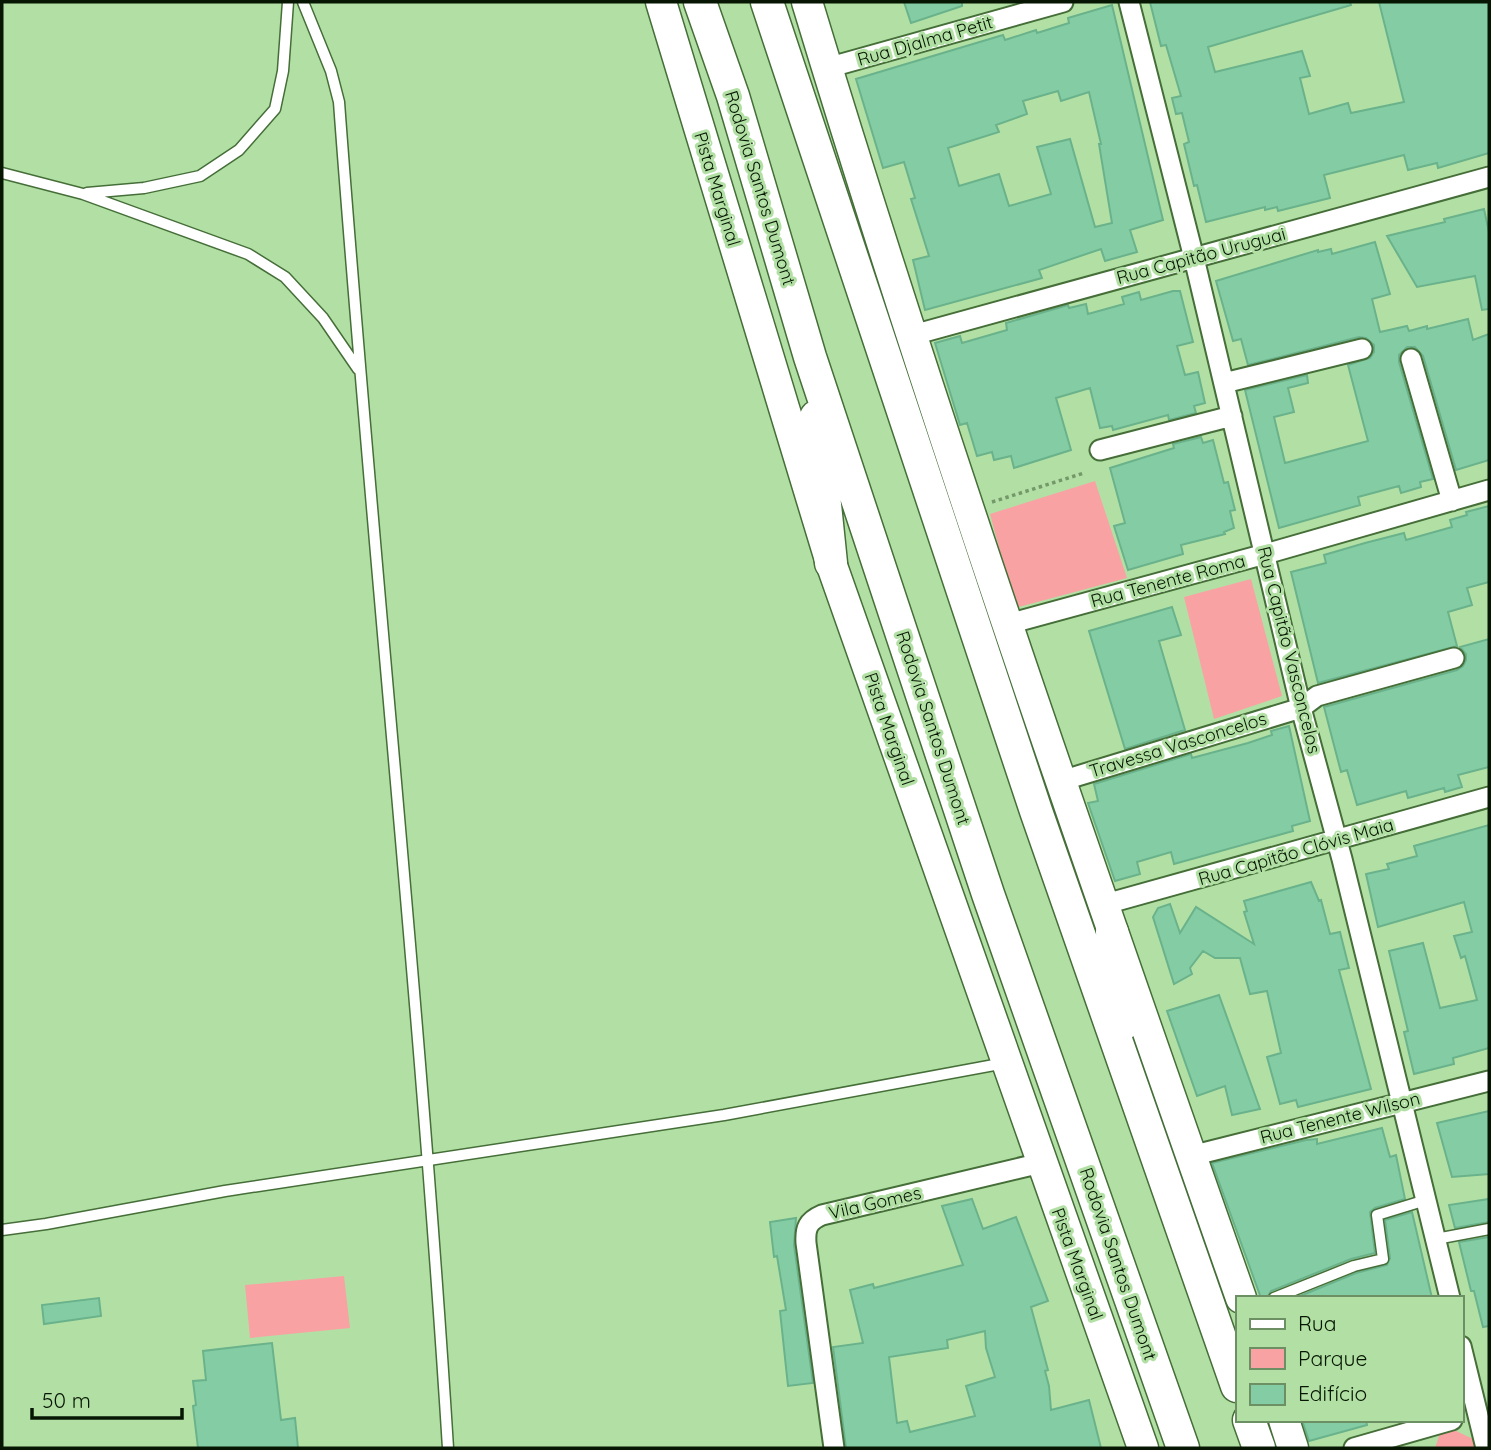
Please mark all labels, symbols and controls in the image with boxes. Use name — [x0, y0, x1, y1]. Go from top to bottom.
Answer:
street label: Rua Djalma Petit — [854, 10, 995, 71]
street label: Rodovia Santos Dumont — [720, 88, 801, 288]
street label: Pista Marginal — [689, 129, 746, 249]
street label: Rua Capitão Uruguai — [1114, 222, 1288, 289]
street label: Rua Capitão Vasconcelos — [1253, 544, 1326, 756]
street label: Rua Tenente Roma — [1088, 549, 1248, 612]
street label: Rodovia Santos Dumont — [891, 628, 976, 828]
street label: Pista Marginal — [859, 669, 920, 788]
street label: Travessa Vasconcelos — [1086, 707, 1269, 782]
street label: Rua Capitão Clóvis Maia — [1196, 813, 1396, 890]
street label: Rua Tenente Wilson — [1258, 1087, 1422, 1149]
street label: Rodovia Santos Dumont — [1075, 1164, 1162, 1363]
street label: Vila Gomes — [826, 1181, 923, 1224]
street label: Pista Marginal — [1046, 1204, 1108, 1323]
legend — [1236, 1296, 1463, 1422]
text: Rua — [1298, 1310, 1337, 1336]
text: Parque — [1298, 1345, 1367, 1371]
scale bar — [32, 1376, 182, 1420]
text: Edifício — [1298, 1380, 1367, 1406]
text: 50 m — [42, 1387, 91, 1413]

